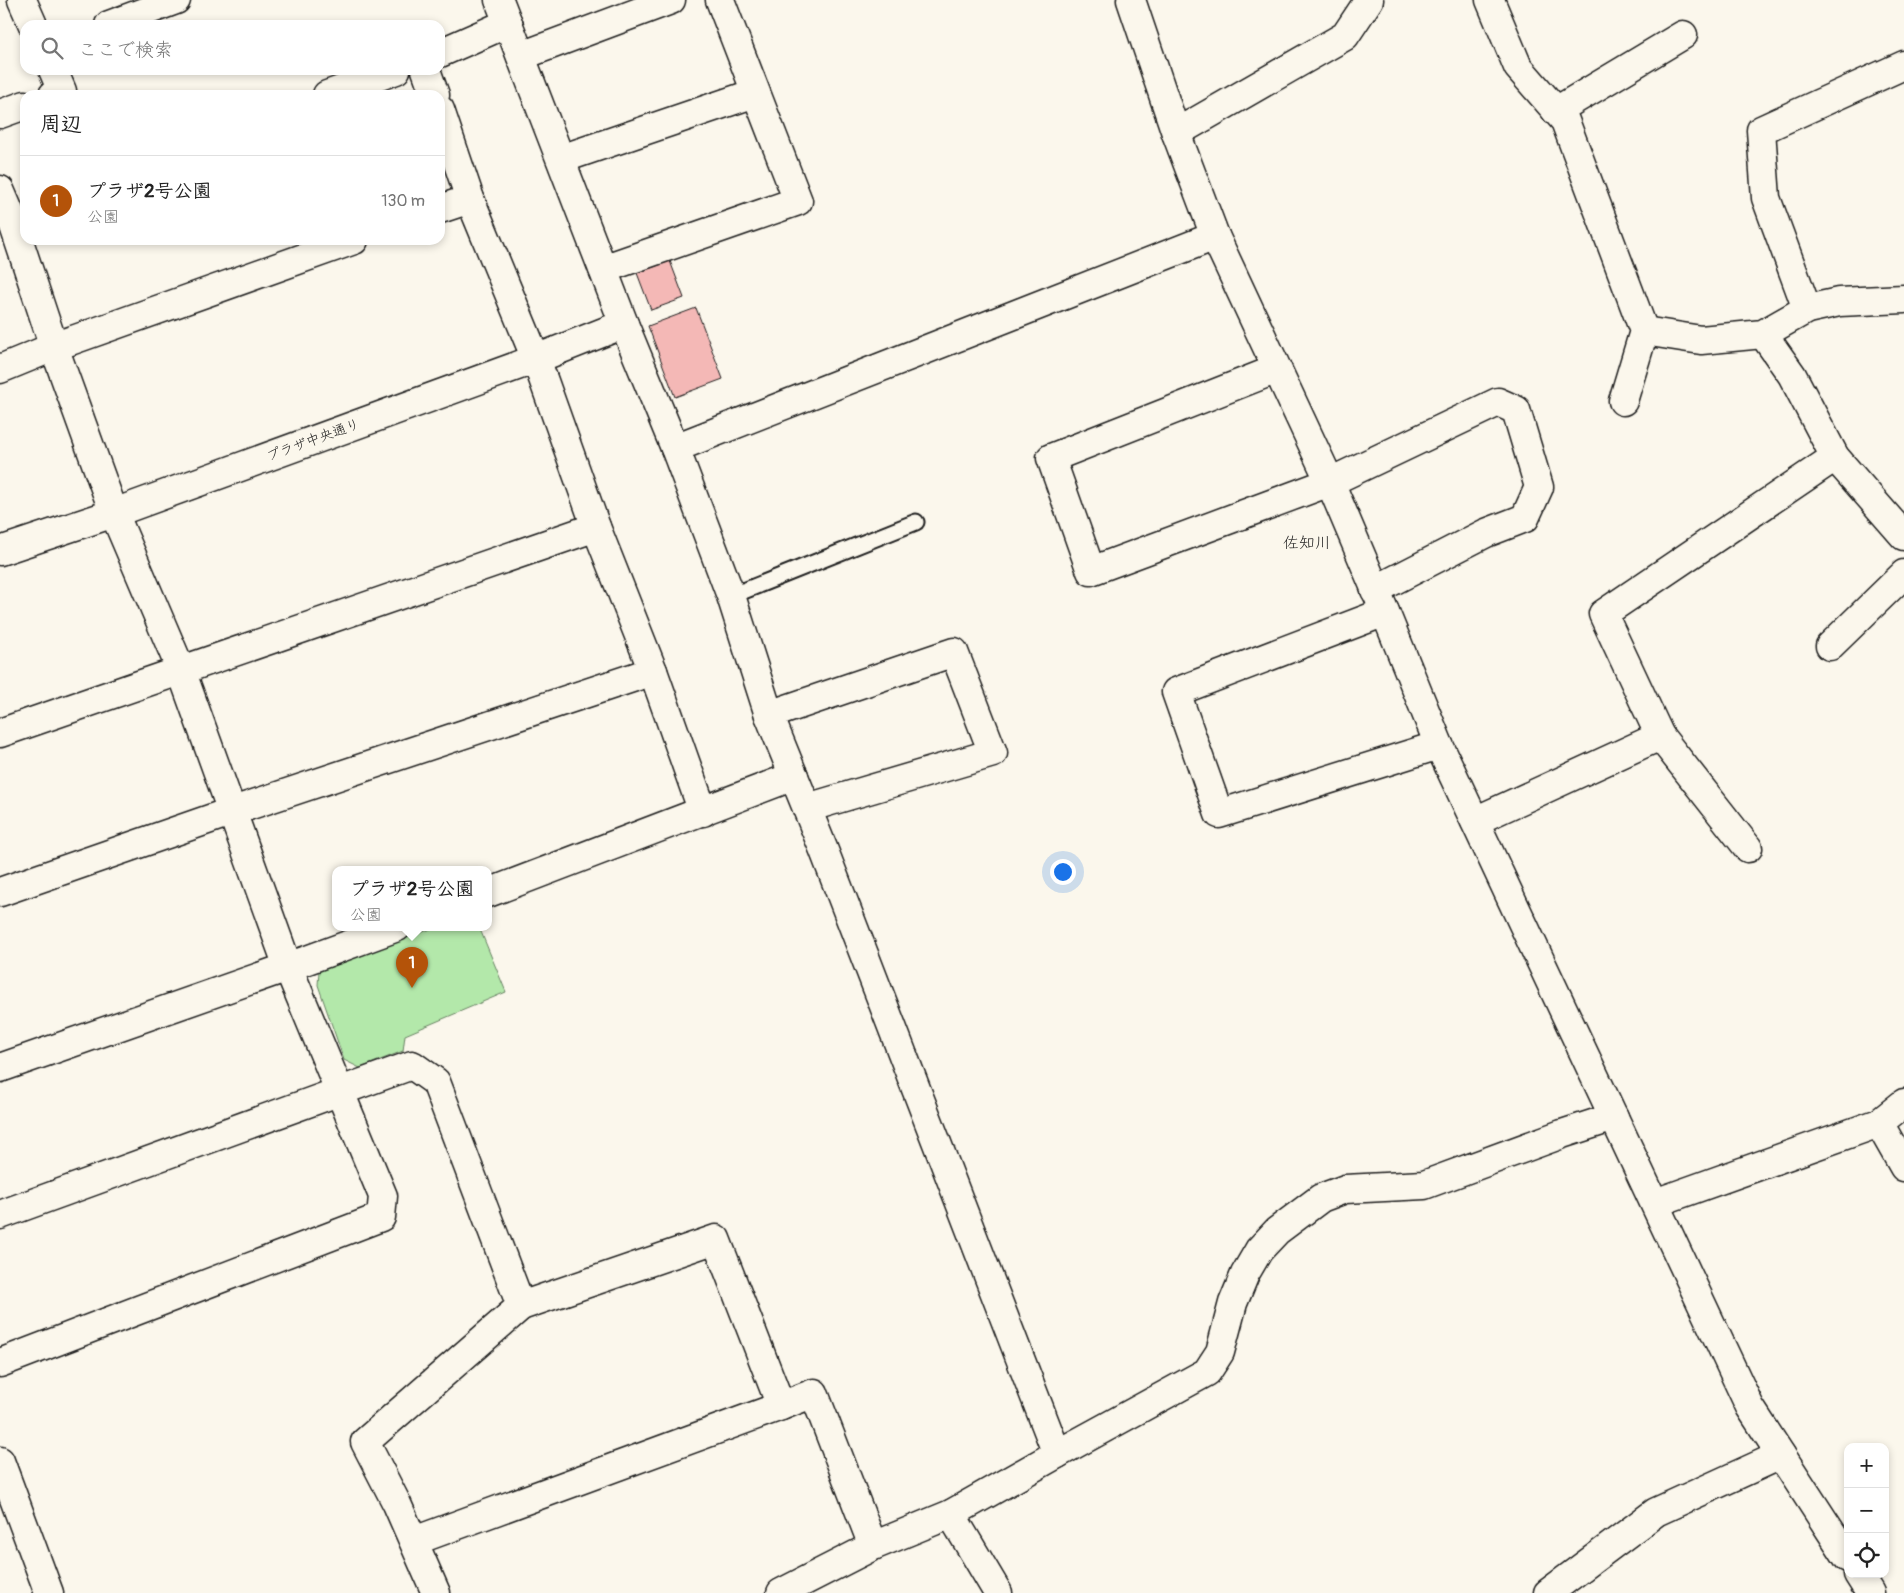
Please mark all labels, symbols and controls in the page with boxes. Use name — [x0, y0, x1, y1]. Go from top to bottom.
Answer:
search box — [20, 20, 445, 75]
icon: search — [38, 34, 66, 62]
text: ここで検索 — [78, 38, 173, 62]
text: 周辺 — [40, 111, 82, 138]
text: プラザ2号公園 — [87, 179, 212, 203]
text: 1 — [53, 191, 59, 211]
text: 130 m — [381, 191, 425, 211]
text: 公園 — [87, 207, 119, 227]
street label: プラザ中央通り — [264, 415, 362, 465]
district label: 佐知川 — [1283, 533, 1331, 553]
your location — [1050, 859, 1076, 885]
popup — [332, 866, 492, 931]
text: プラザ2号公園 — [350, 877, 474, 901]
text: 公園 — [350, 905, 382, 925]
pin: 1 — [396, 947, 428, 988]
map controls — [1844, 1443, 1889, 1578]
button: + — [1844, 1443, 1889, 1488]
button: − — [1844, 1488, 1889, 1533]
button: locate — [1844, 1533, 1889, 1578]

